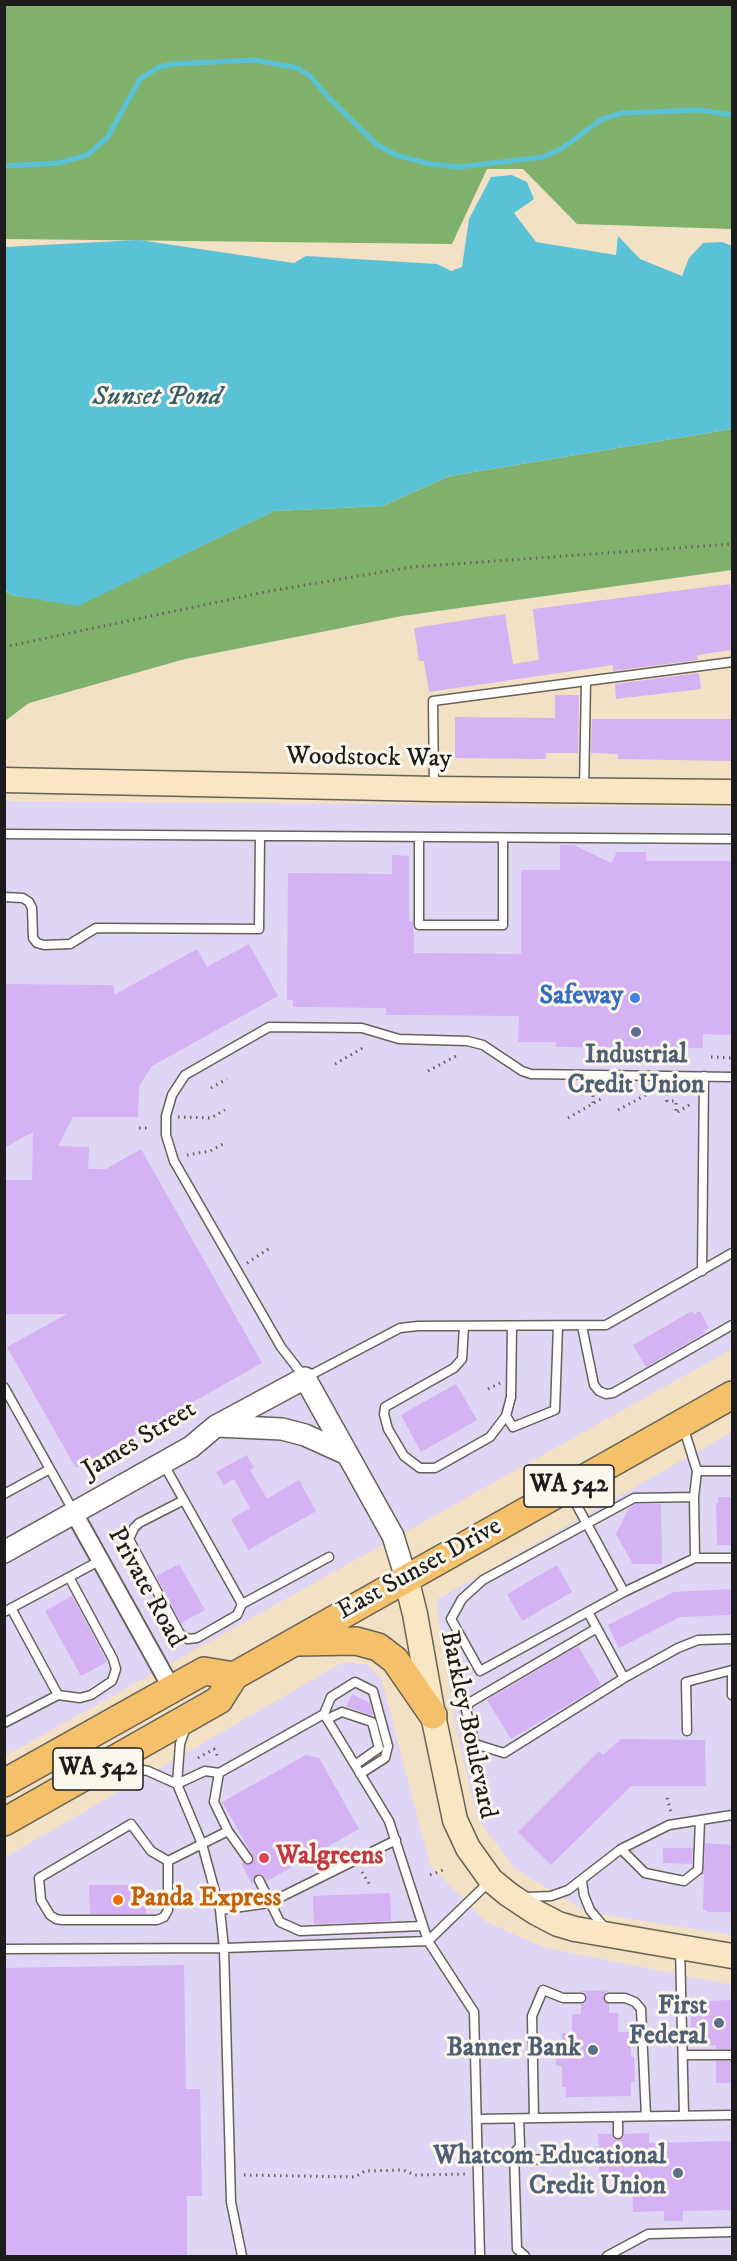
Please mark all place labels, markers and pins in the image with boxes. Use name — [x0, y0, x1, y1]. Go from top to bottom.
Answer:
place label: Safeway — [540, 982, 623, 1014]
marker: Safeway — [628, 991, 642, 1005]
marker: Industrial Credit Union — [629, 1025, 643, 1039]
place label: Industrial Credit Union — [567, 1041, 705, 1102]
place label: Walgreens — [276, 1842, 383, 1874]
marker: Walgreens — [257, 1851, 271, 1865]
place label: Panda Express — [130, 1884, 281, 1916]
marker: Panda Express — [111, 1893, 125, 1907]
place label: First Federal — [629, 1992, 707, 2054]
marker: First Federal — [712, 2016, 726, 2030]
place label: Banner Bank — [446, 2034, 581, 2066]
marker: Banner Bank — [586, 2043, 600, 2057]
place label: Whatcom Educational Credit Union — [433, 2142, 666, 2204]
marker: Whatcom Educational Credit Union — [671, 2166, 685, 2180]

